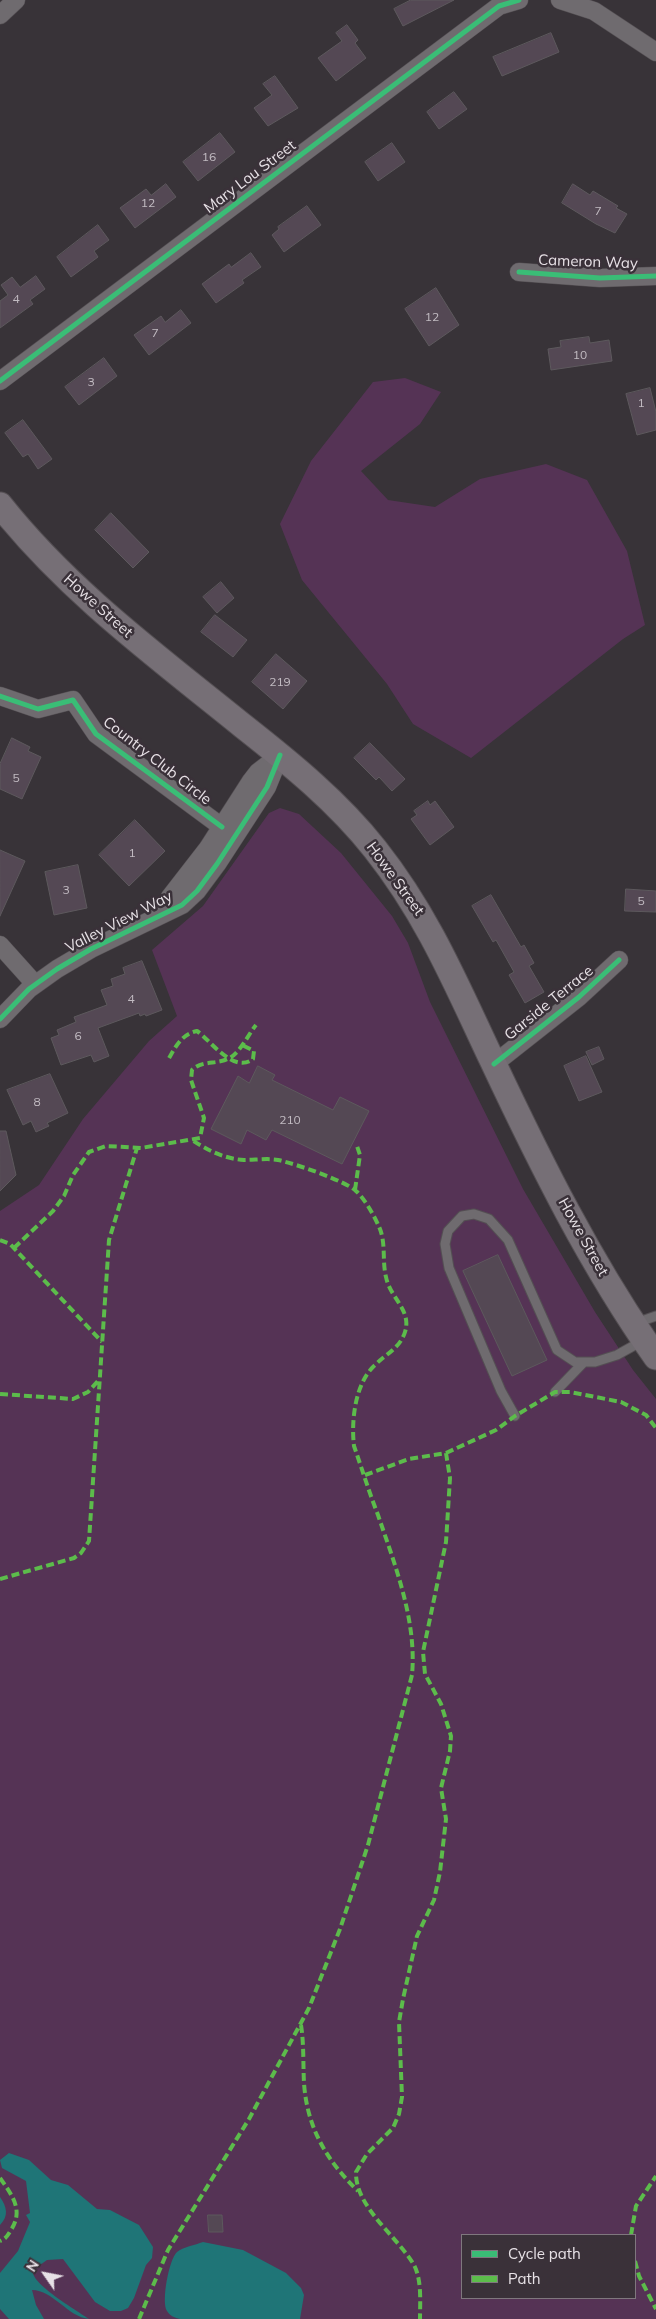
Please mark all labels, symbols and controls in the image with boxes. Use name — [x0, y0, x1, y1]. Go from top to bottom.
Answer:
street label: Mary Lou Street — [201, 137, 299, 217]
house number: 16 — [202, 150, 216, 164]
house number: 12 — [141, 196, 155, 210]
house number: 7 — [594, 204, 602, 218]
street label: Cameron Way — [538, 251, 638, 273]
house number: 4 — [12, 292, 20, 306]
house number: 12 — [425, 310, 439, 324]
house number: 7 — [151, 326, 159, 340]
house number: 10 — [573, 348, 587, 362]
house number: 3 — [87, 375, 95, 389]
house number: 1 — [637, 396, 645, 410]
street label: Howe Street — [60, 570, 136, 642]
house number: 219 — [269, 675, 291, 689]
street label: Country Club Circle — [99, 713, 215, 809]
house number: 5 — [12, 771, 20, 785]
street label: Howe Street — [362, 839, 428, 919]
house number: 1 — [128, 846, 136, 860]
house number: 3 — [62, 883, 70, 897]
street label: Valley View Way — [63, 887, 175, 957]
house number: 5 — [637, 894, 645, 908]
street label: Garside Terrace — [501, 962, 597, 1044]
house number: 4 — [127, 992, 135, 1006]
house number: 6 — [74, 1029, 82, 1043]
house number: 8 — [33, 1095, 41, 1109]
house number: 210 — [279, 1113, 301, 1127]
street label: Howe Street — [554, 1195, 612, 1279]
legend — [461, 2234, 636, 2299]
text: Cycle path — [508, 2244, 581, 2263]
north arrow — [20, 2249, 70, 2299]
text: N — [22, 2256, 43, 2275]
text: Path — [508, 2269, 540, 2288]

